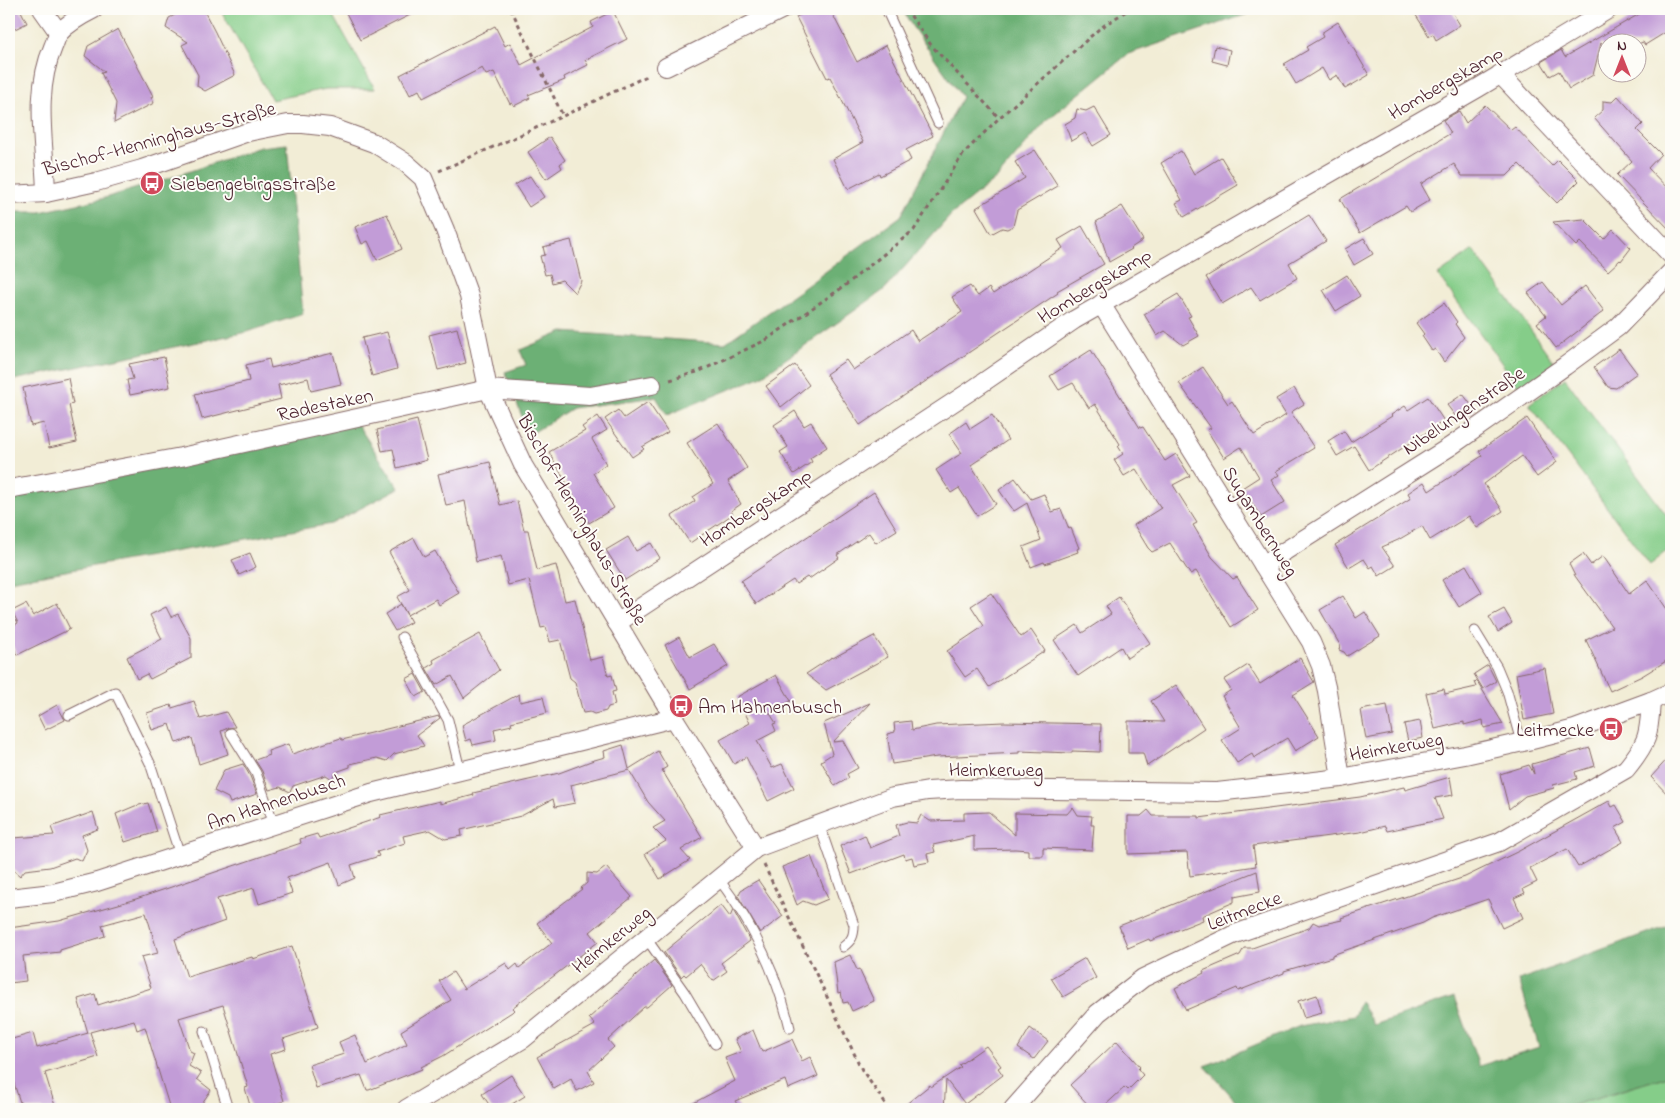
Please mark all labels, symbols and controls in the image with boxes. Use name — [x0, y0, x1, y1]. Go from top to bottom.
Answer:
north arrow — [1598, 32, 1648, 82]
text: N — [1617, 36, 1627, 57]
street label: Hombergskamp — [1383, 39, 1510, 130]
street label: Bischof-Henninghaus-Straße — [39, 95, 280, 187]
bus stop icon: Siebengebirgsstraße — [139, 170, 165, 196]
place label: Siebengebirgsstraße — [170, 171, 336, 201]
street label: Hombergskamp — [1033, 242, 1158, 333]
street label: Nibelungenstraße — [1397, 360, 1532, 465]
street label: Radestaken — [275, 382, 376, 431]
street label: Bischof-Henninghaus-Straße — [507, 408, 653, 632]
street label: Sugambernweg — [1212, 461, 1305, 584]
street label: Hombergskamp — [695, 462, 819, 557]
bus stop icon: Am Hahnenbusch — [668, 693, 694, 719]
place label: Am Hahnenbusch — [698, 694, 842, 723]
bus stop icon: Leitmecke — [1598, 716, 1624, 742]
place label: Leitmecke — [1516, 717, 1594, 746]
street label: Heimkerweg — [1347, 726, 1446, 772]
street label: Heimkerweg — [949, 757, 1043, 787]
street label: Am Hahnenbusch — [204, 767, 350, 839]
street label: Leitmecke — [1203, 885, 1286, 940]
street label: Heimkerweg — [567, 900, 659, 983]

